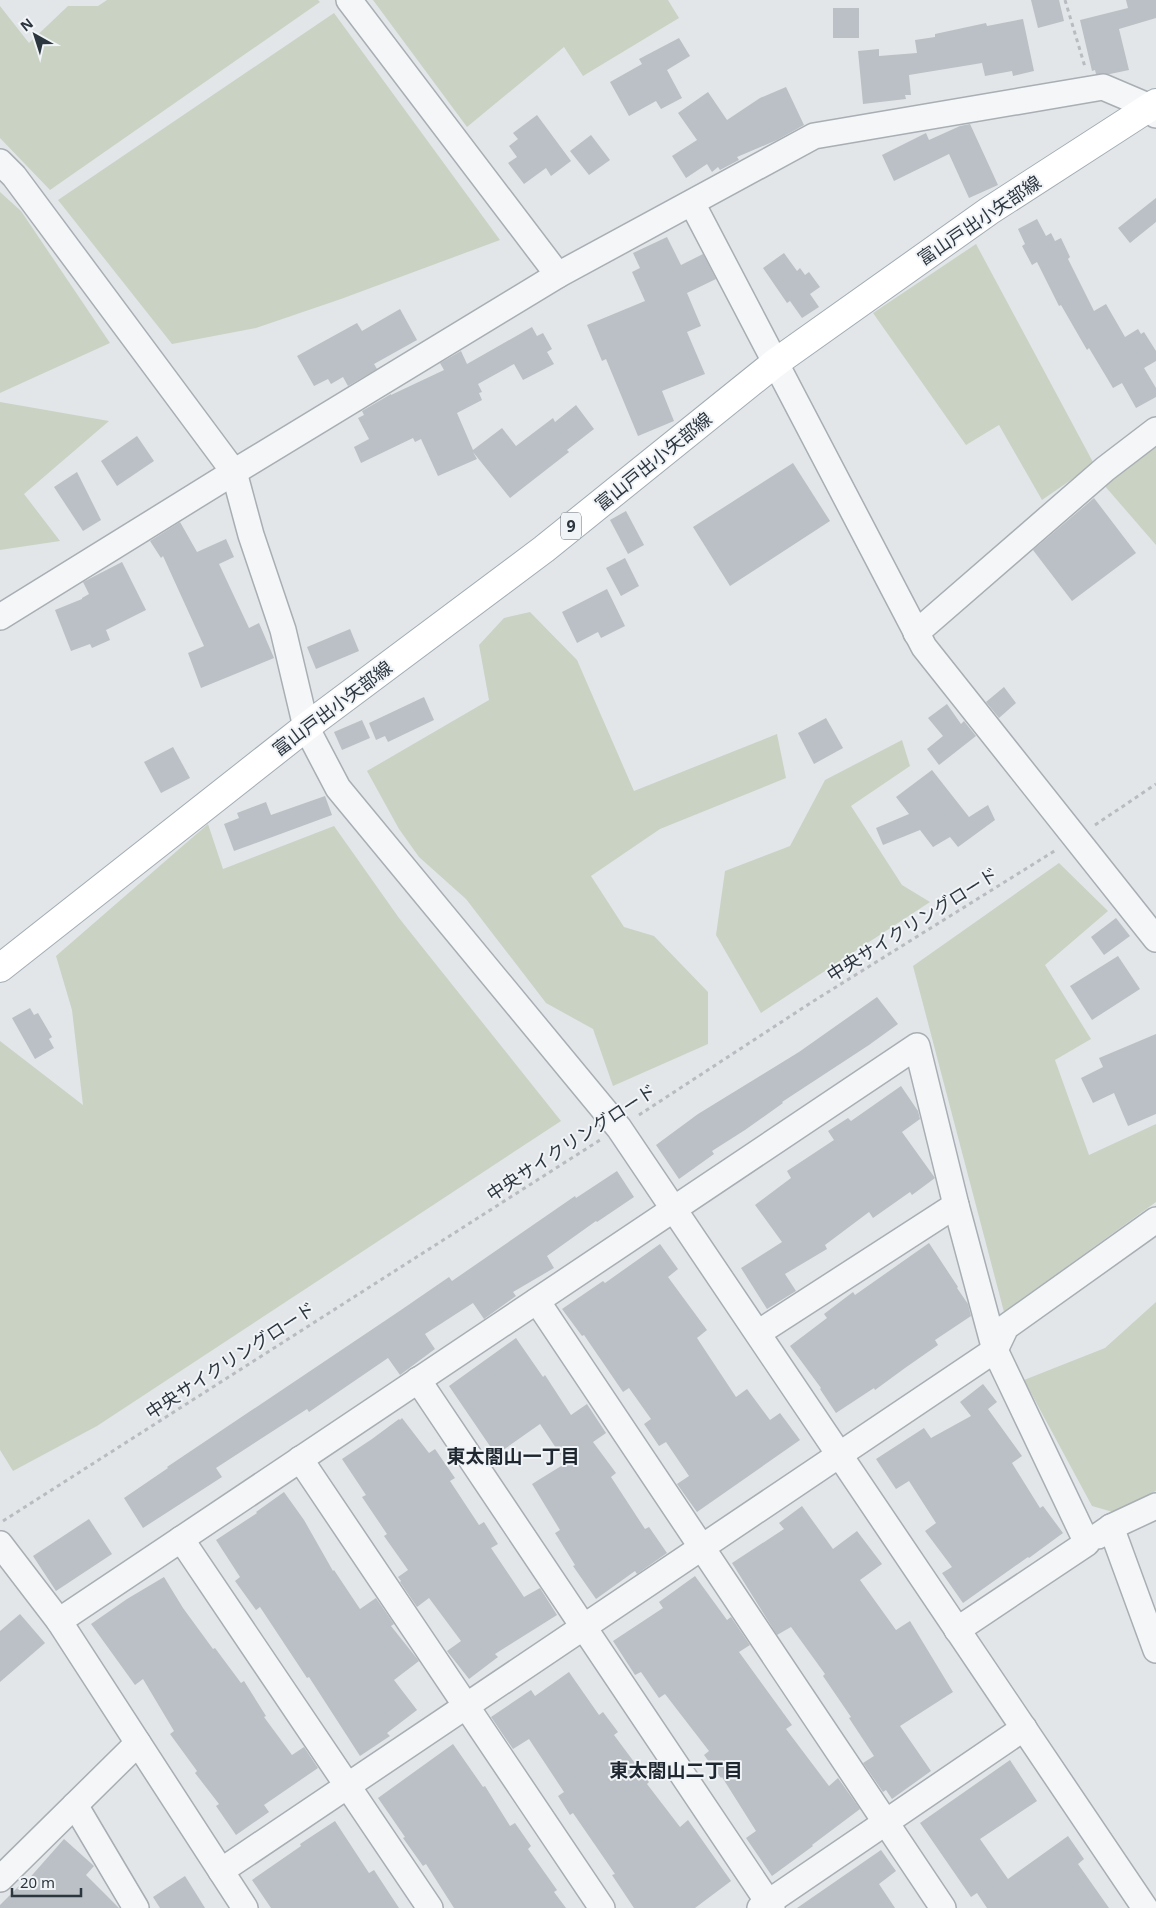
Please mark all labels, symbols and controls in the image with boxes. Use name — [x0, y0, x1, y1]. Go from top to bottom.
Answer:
north arrow — [10, 10, 60, 60]
text: N — [16, 14, 37, 35]
street label: 富山戸出小矢部線 — [913, 170, 1045, 270]
street label: 富山戸出小矢部線 — [589, 406, 717, 516]
road number: 9 — [561, 512, 581, 540]
street label: 富山戸出小矢部線 — [267, 655, 397, 761]
street label: 中央サイクリングロード — [822, 861, 1002, 987]
street label: 中央サイクリングロード — [482, 1078, 660, 1206]
street label: 中央サイクリングロード — [141, 1296, 319, 1424]
district label: 東太閤山一丁目 — [446, 1443, 580, 1469]
district label: 東太閤山二丁目 — [609, 1757, 743, 1783]
scale bar — [12, 1866, 81, 1898]
text: 20 m — [20, 1872, 55, 1892]

